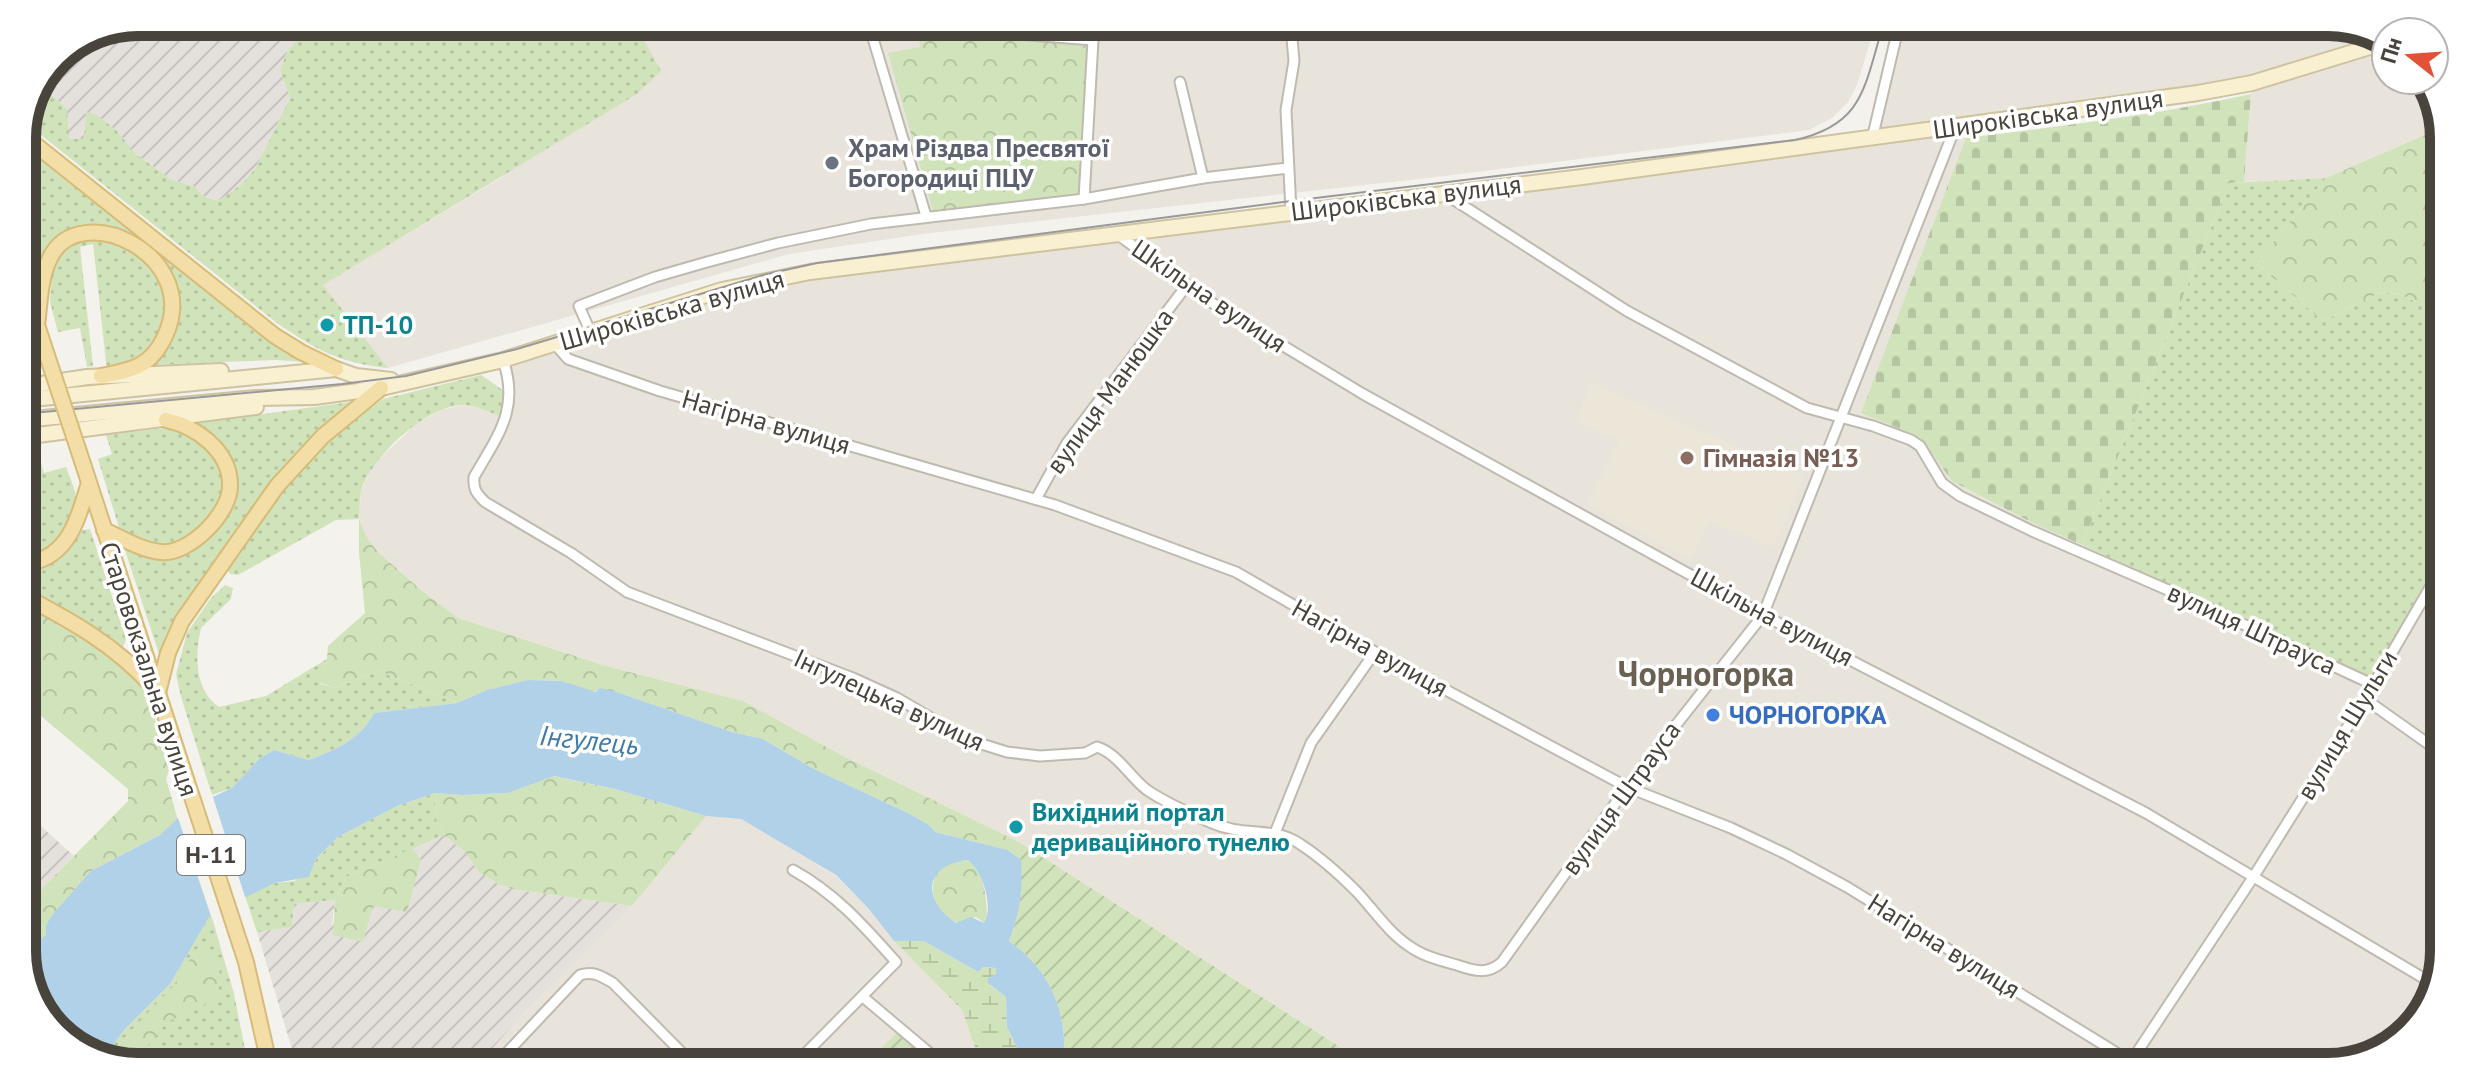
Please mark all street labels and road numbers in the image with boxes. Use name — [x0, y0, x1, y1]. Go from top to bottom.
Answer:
street label: Широківська вулиця — [1931, 81, 2165, 146]
street label: Широківська вулиця — [1289, 167, 1523, 228]
street label: Шкільна вулиця — [1126, 232, 1293, 360]
street label: Широківська вулиця — [556, 262, 788, 357]
street label: вулиця Манюшка — [1039, 302, 1181, 480]
street label: Нагірна вулиця — [678, 382, 854, 461]
street label: Старовокзальна вулиця — [93, 537, 206, 800]
street label: Шкільна вулиця — [1685, 560, 1859, 673]
street label: вулиця Штрауса — [2163, 575, 2342, 682]
street label: Нагірна вулиця — [1286, 591, 1454, 704]
street label: Інгулецька вулиця — [789, 641, 990, 758]
street label: вулиця Шульги — [2289, 644, 2404, 806]
street label: вулиця Штрауса — [1554, 714, 1688, 881]
road number: Н-11 — [177, 835, 245, 875]
street label: Нагірна вулиця — [1862, 886, 2027, 1006]

